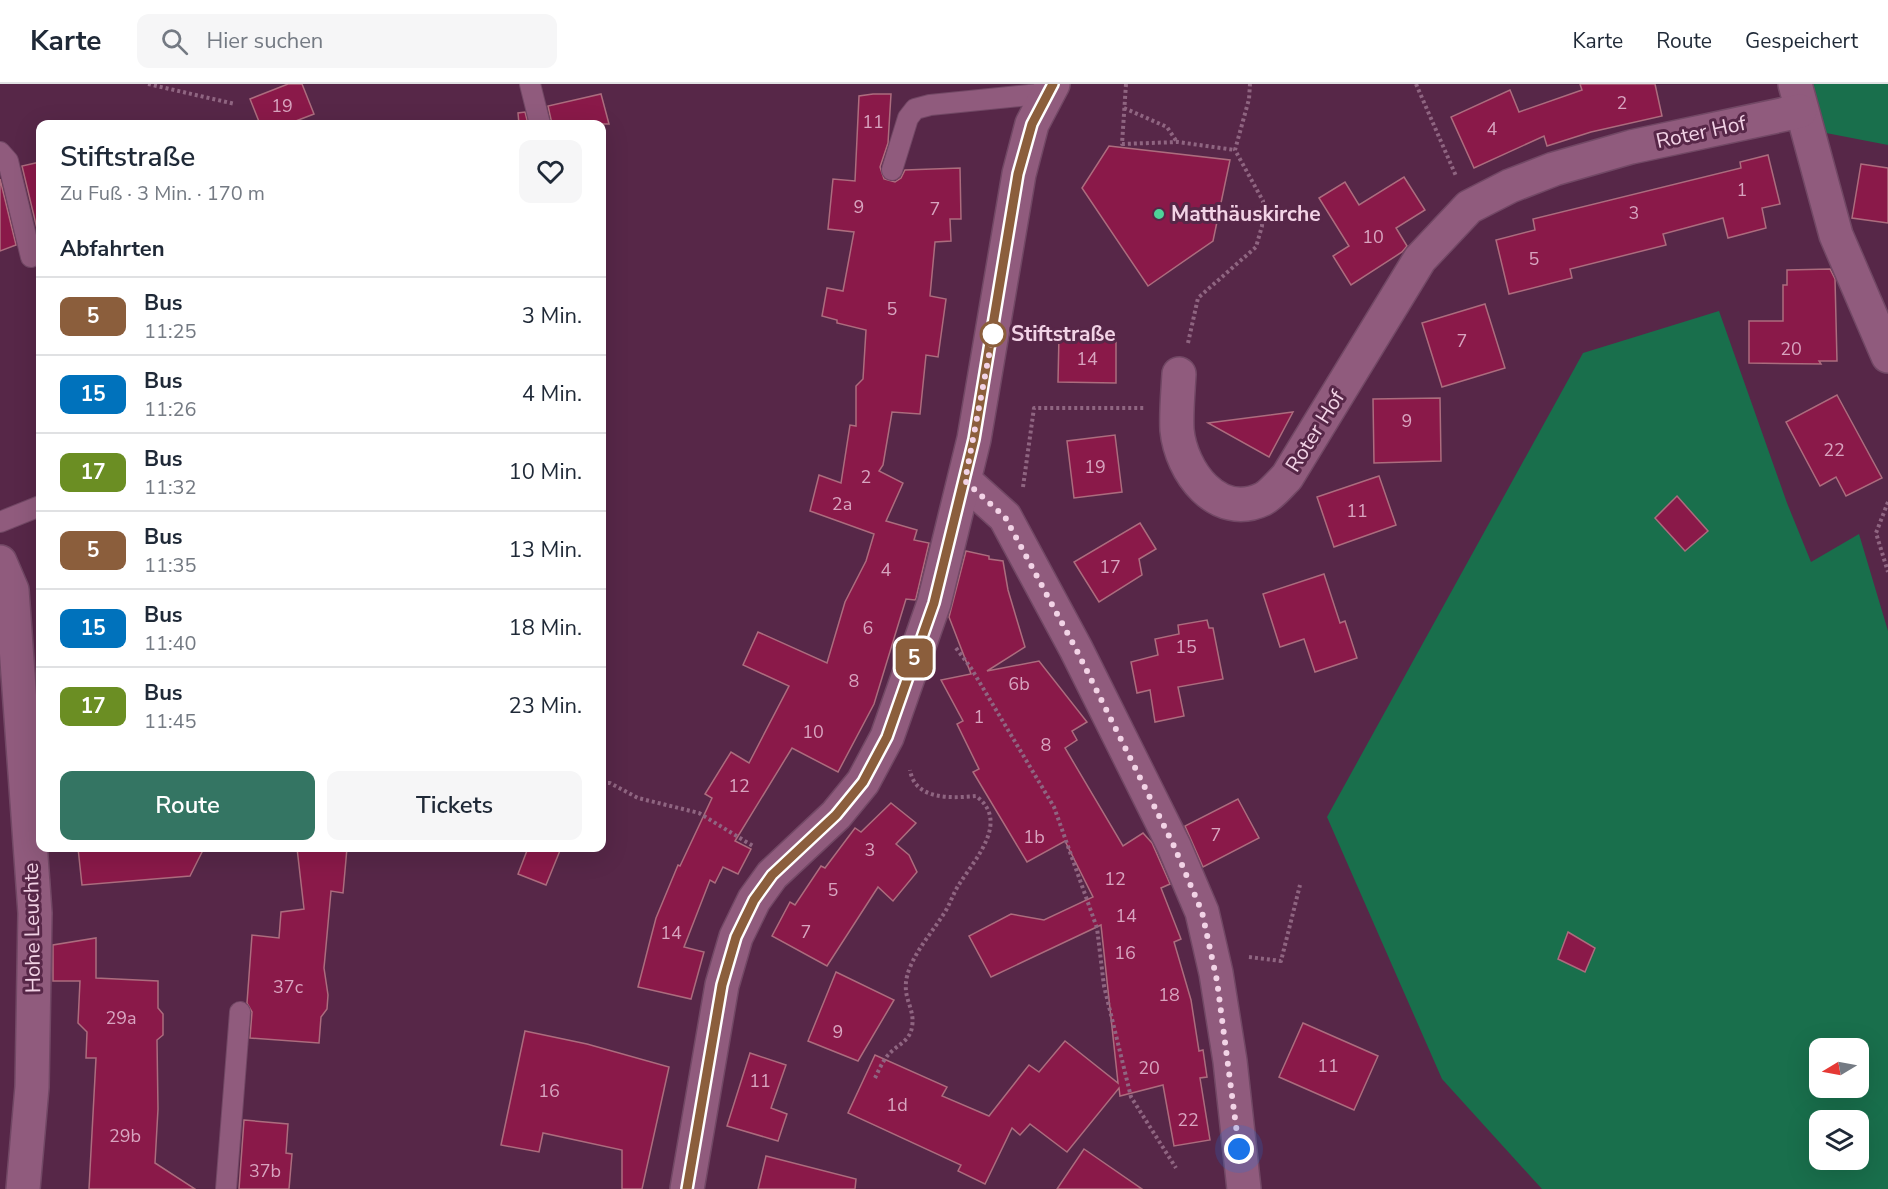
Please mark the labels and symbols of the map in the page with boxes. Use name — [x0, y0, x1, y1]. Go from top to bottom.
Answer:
house number: 2 — [1617, 91, 1627, 115]
house number: 19 — [271, 94, 293, 118]
street label: Roter Hof — [1653, 109, 1750, 155]
house number: 11 — [862, 110, 884, 134]
house number: 4 — [1487, 117, 1498, 141]
house number: 1 — [1737, 178, 1747, 202]
house number: 9 — [854, 195, 864, 219]
house number: 7 — [930, 197, 940, 221]
place label: Matthäuskirche — [1171, 200, 1321, 228]
house number: 3 — [1629, 201, 1639, 225]
marker: Matthäuskirche — [1152, 207, 1166, 221]
house number: 10 — [1362, 225, 1384, 249]
house number: 5 — [1529, 247, 1539, 271]
house number: 5 — [887, 297, 897, 321]
place label: Stiftstraße — [1011, 320, 1116, 348]
marker: Stiftstraße — [980, 321, 1006, 347]
house number: 7 — [1457, 329, 1467, 353]
house number: 20 — [1780, 337, 1802, 361]
house number: 14 — [1076, 347, 1098, 371]
street label: Roter Hof — [1279, 384, 1352, 477]
house number: 9 — [1402, 409, 1412, 433]
house number: 22 — [1823, 438, 1845, 462]
house number: 19 — [1084, 455, 1106, 479]
house number: 2 — [861, 465, 871, 489]
house number: 2a — [832, 492, 852, 516]
house number: 11 — [1346, 499, 1368, 523]
house number: 17 — [1099, 555, 1121, 579]
house number: 4 — [881, 558, 892, 582]
house number: 6 — [863, 616, 873, 640]
house number: 15 — [1175, 635, 1197, 659]
line badge: 5 — [894, 638, 934, 678]
house number: 8 — [849, 669, 859, 693]
house number: 6b — [1008, 672, 1030, 696]
house number: 1 — [974, 705, 984, 729]
house number: 10 — [802, 720, 824, 744]
house number: 8 — [1041, 733, 1051, 757]
house number: 12 — [728, 774, 750, 798]
house number: 7 — [1211, 823, 1221, 847]
house number: 1b — [1023, 825, 1045, 849]
house number: 3 — [865, 838, 875, 862]
street label: Hohe Leuchte — [17, 863, 47, 993]
house number: 12 — [1104, 867, 1126, 891]
house number: 5 — [828, 878, 838, 902]
house number: 14 — [1115, 904, 1137, 928]
house number: 7 — [801, 920, 811, 944]
house number: 14 — [660, 921, 682, 945]
house number: 16 — [1114, 941, 1136, 965]
house number: 37c — [273, 975, 303, 999]
house number: 18 — [1158, 983, 1180, 1007]
house number: 29a — [105, 1006, 137, 1030]
house number: 9 — [833, 1020, 843, 1044]
north arrow — [1809, 1038, 1869, 1098]
house number: 11 — [1317, 1054, 1339, 1078]
house number: 20 — [1138, 1056, 1160, 1080]
house number: 11 — [749, 1069, 771, 1093]
house number: 16 — [538, 1079, 560, 1103]
house number: 1d — [886, 1093, 908, 1117]
house number: 22 — [1177, 1108, 1199, 1132]
house number: 29b — [109, 1124, 141, 1148]
your location — [1224, 1134, 1254, 1164]
house number: 37b — [249, 1159, 281, 1183]

